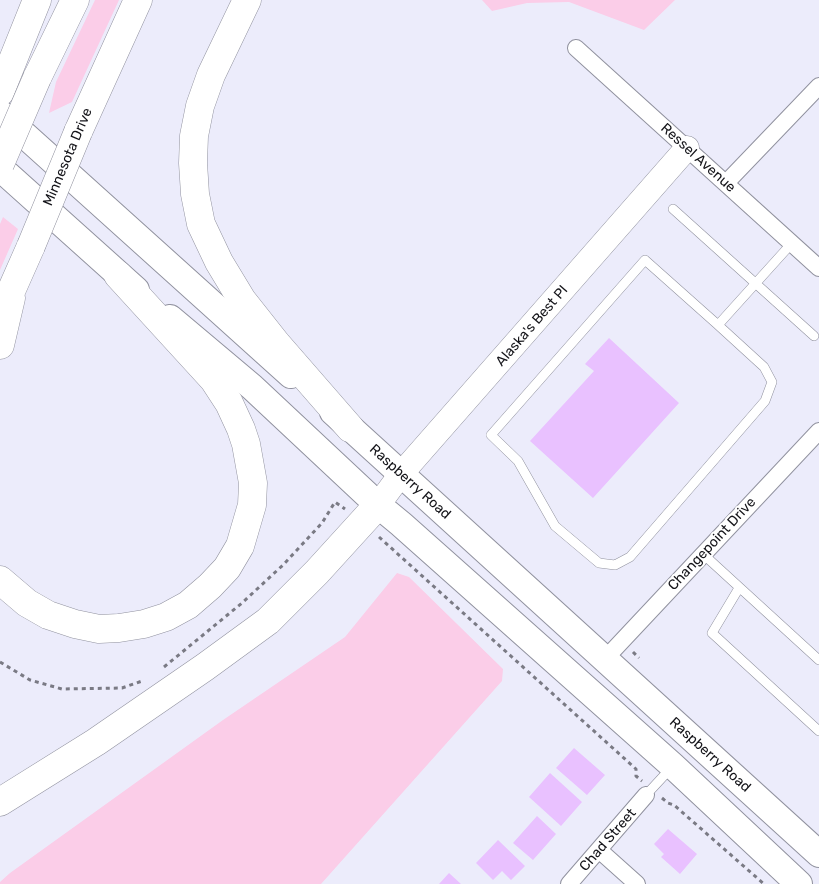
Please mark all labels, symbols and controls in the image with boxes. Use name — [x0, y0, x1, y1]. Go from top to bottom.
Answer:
street label: Minnesota Drive — [40, 106, 96, 208]
street label: Ressel Avenue — [657, 120, 739, 196]
street label: Alaska's Best PI — [492, 282, 572, 370]
street label: Raspberry Road — [366, 441, 454, 523]
street label: Changepoint Drive — [665, 494, 759, 594]
street label: Raspberry Road — [666, 714, 754, 796]
street label: Chad Street — [576, 805, 640, 875]

